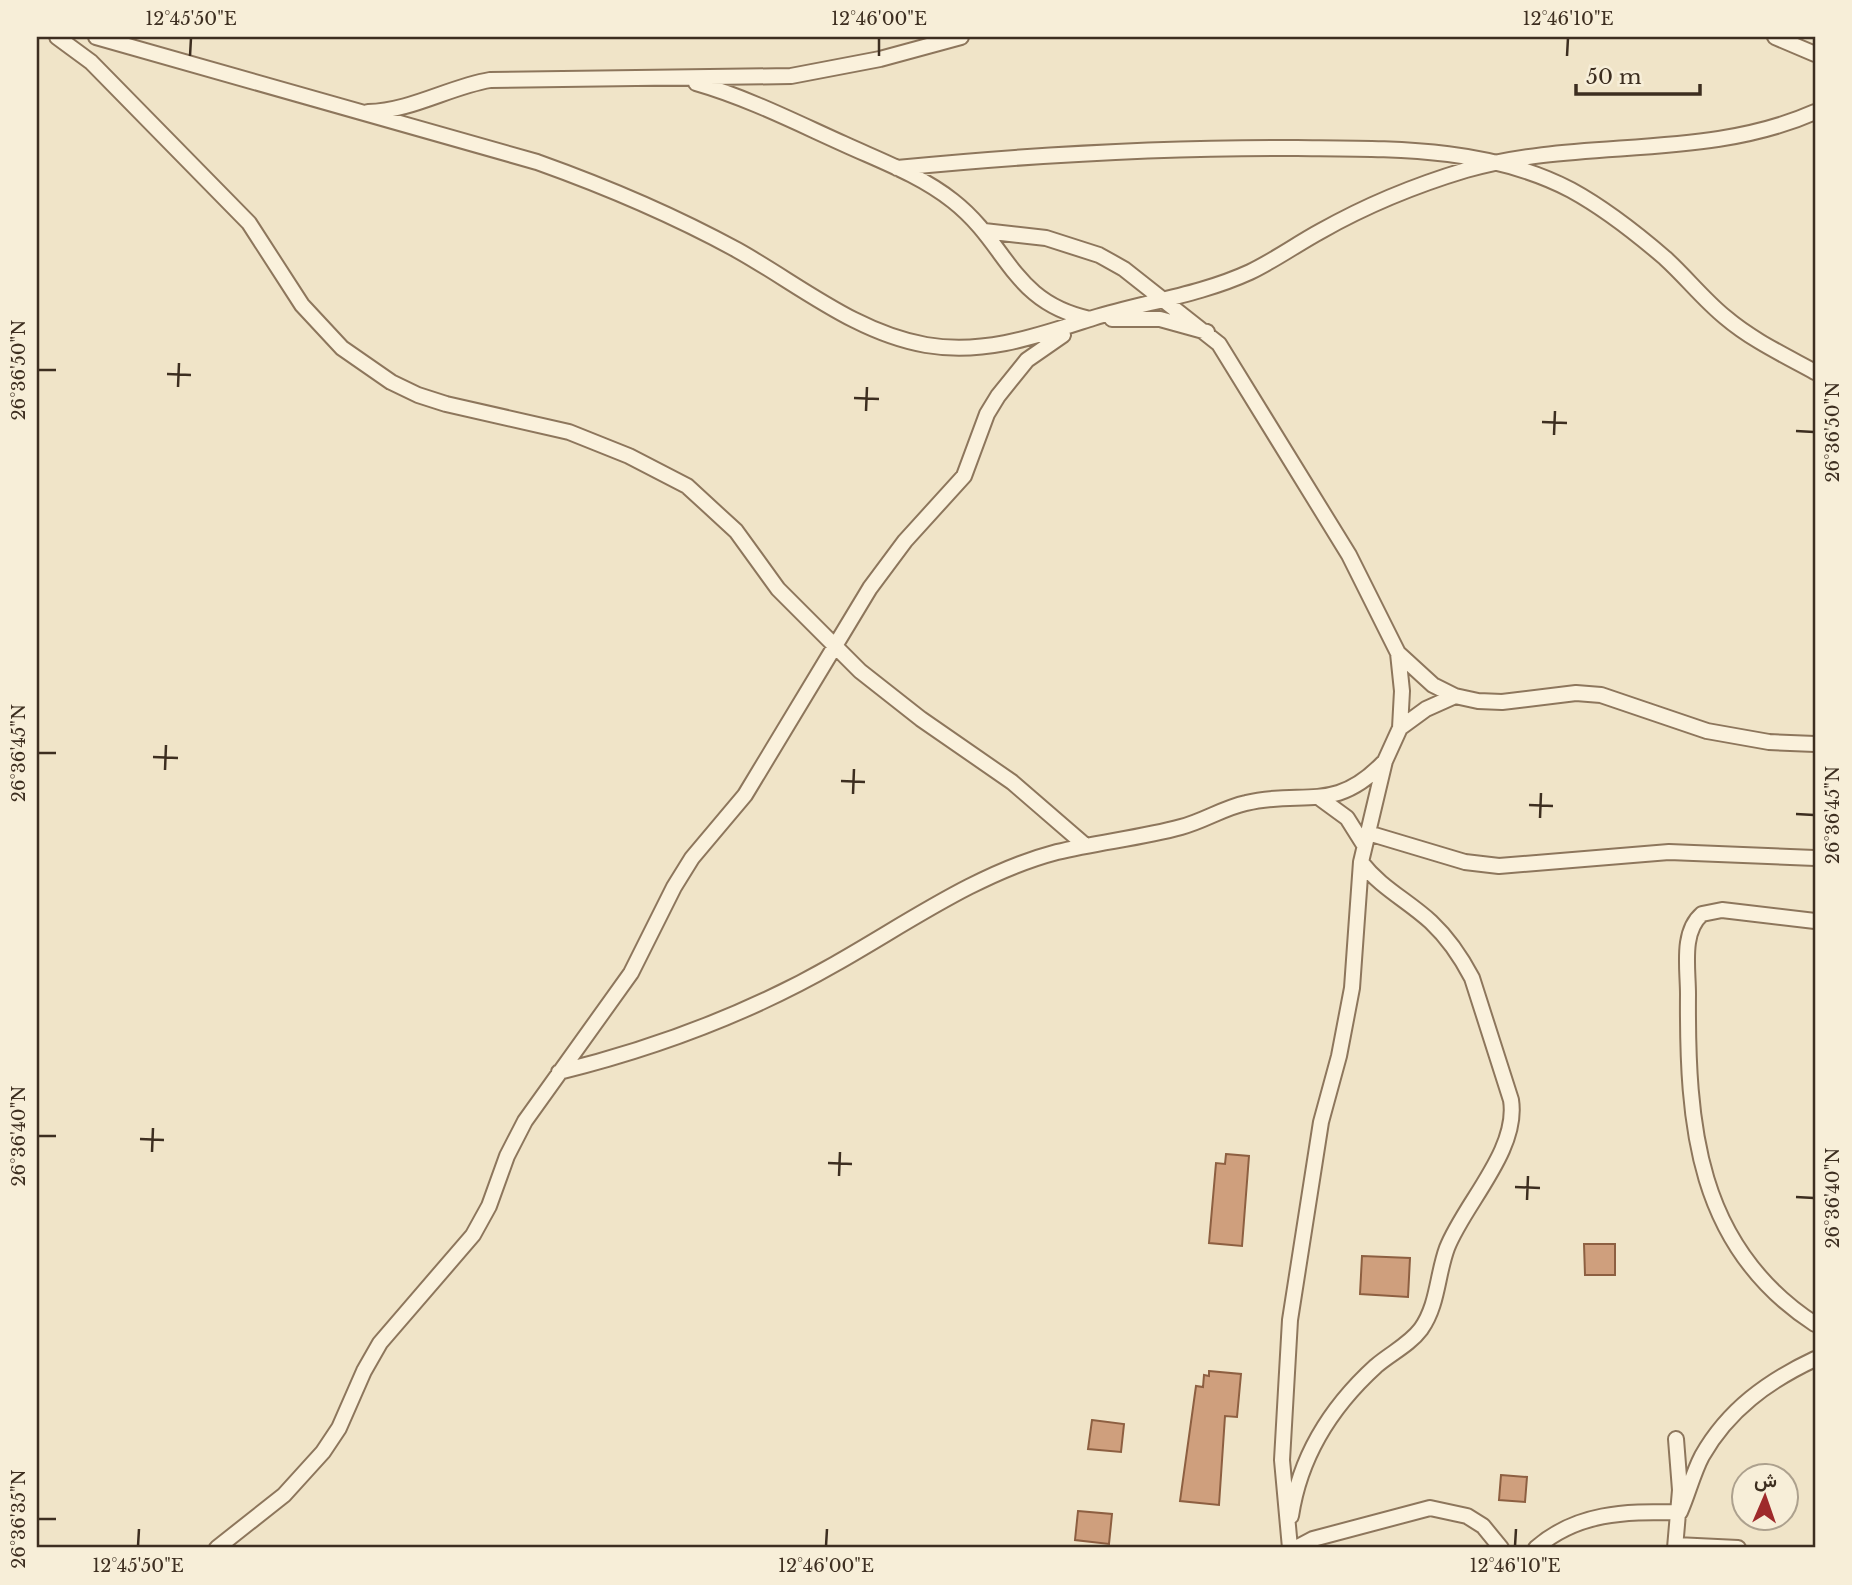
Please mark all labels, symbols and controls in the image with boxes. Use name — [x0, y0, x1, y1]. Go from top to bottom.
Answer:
text: 12°45'50"E — [145, 8, 237, 30]
text: 12°46'00"E — [831, 8, 927, 30]
text: 12°46'10"E — [1522, 8, 1614, 30]
scale bar — [1576, 52, 1700, 96]
text: 50 m — [1586, 64, 1642, 90]
text: 26°36'50"N — [8, 320, 30, 420]
text: 26°36'50"N — [1822, 382, 1844, 482]
text: 26°36'45"N — [8, 704, 30, 802]
text: 26°36'45"N — [1822, 766, 1844, 864]
text: 26°36'40"N — [8, 1086, 30, 1186]
text: 26°36'40"N — [1822, 1148, 1844, 1248]
north arrow — [1730, 1462, 1800, 1532]
text: 26°36'35"N — [8, 1469, 30, 1569]
text: ش — [1754, 1469, 1778, 1492]
text: 12°45'50"E — [92, 1555, 184, 1577]
text: 12°46'00"E — [778, 1555, 874, 1577]
text: 12°46'10"E — [1469, 1555, 1561, 1577]

